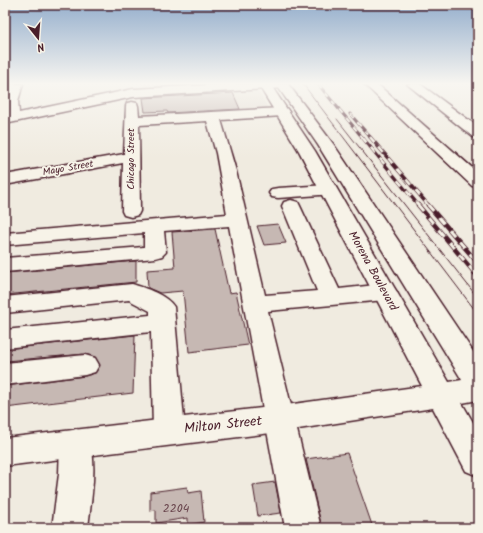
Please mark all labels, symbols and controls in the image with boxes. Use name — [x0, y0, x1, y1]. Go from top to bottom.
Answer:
north arrow — [18, 18, 58, 58]
text: N — [35, 37, 47, 56]
street label: Chicago Street — [123, 128, 139, 190]
street label: Mayo Street — [41, 156, 95, 180]
street label: Morena Boulevard — [343, 227, 403, 315]
street label: Milton Street — [183, 410, 264, 440]
house number: 2204 — [163, 499, 190, 518]

